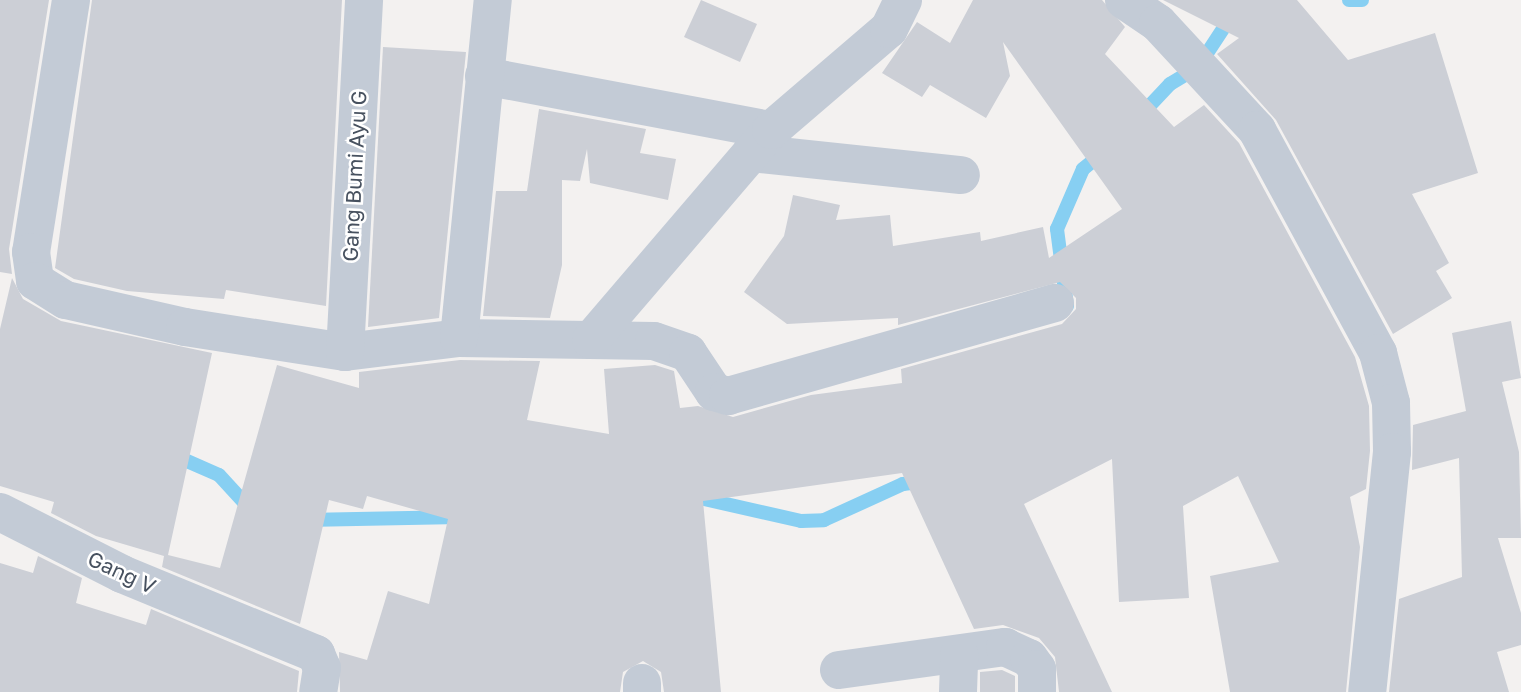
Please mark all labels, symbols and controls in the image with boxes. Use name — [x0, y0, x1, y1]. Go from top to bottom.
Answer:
street label: Gang Bumi Ayu G — [337, 90, 371, 262]
street label: Gang V — [84, 545, 160, 599]

